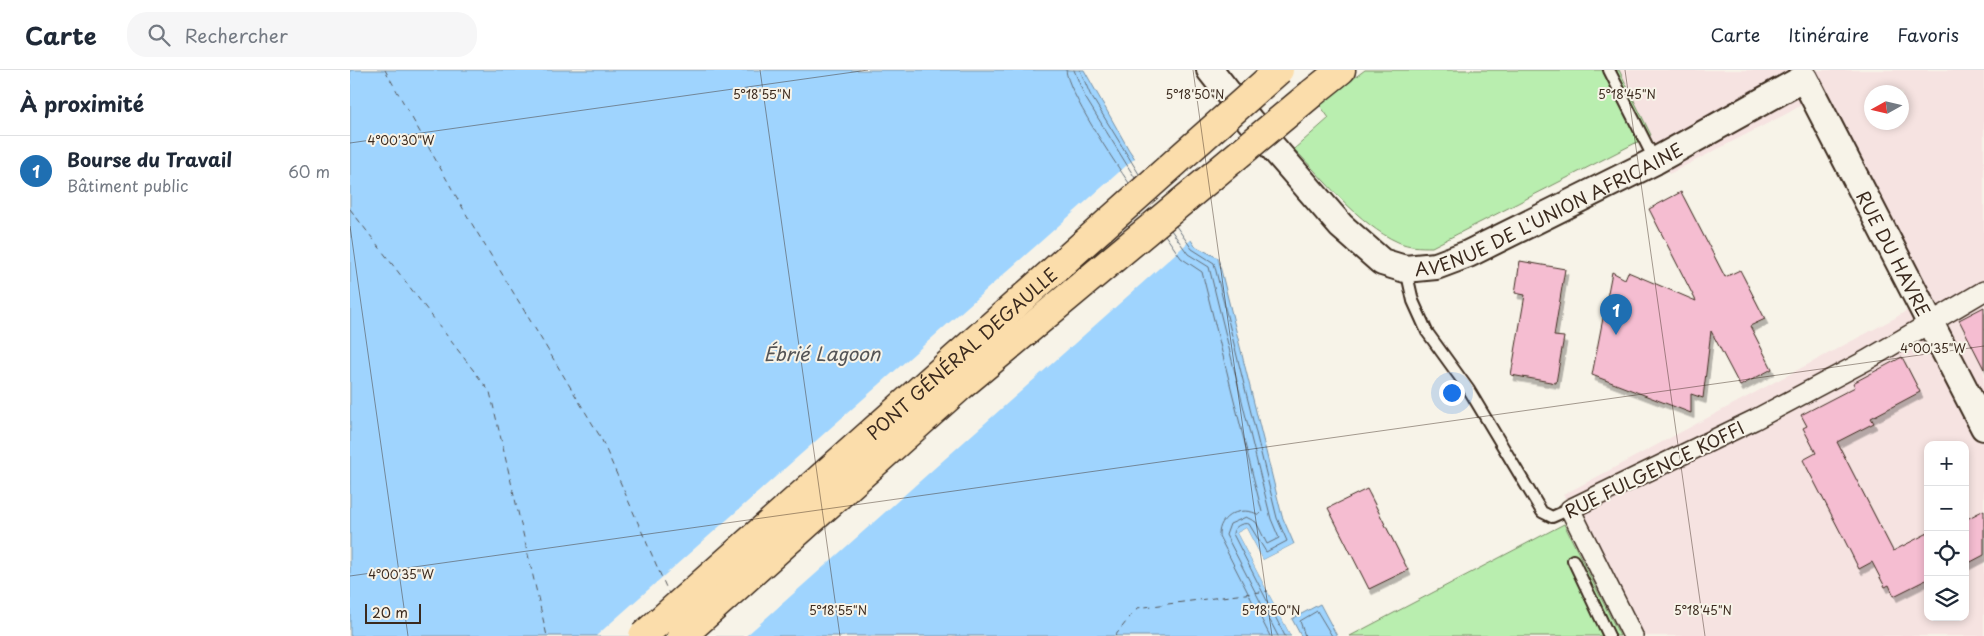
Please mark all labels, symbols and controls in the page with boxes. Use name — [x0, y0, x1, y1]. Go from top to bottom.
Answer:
search box — [127, 12, 477, 57]
text: Carte — [25, 17, 97, 53]
icon: search — [145, 21, 173, 49]
text: Rechercher — [185, 21, 288, 49]
text: Carte — [1710, 21, 1760, 48]
text: Itinéraire — [1788, 21, 1869, 48]
text: Favoris — [1897, 21, 1959, 48]
text: 5°18'55"N — [733, 85, 791, 103]
text: 5°18'50"N — [1166, 85, 1224, 103]
text: 5°18'45"N — [1598, 85, 1656, 103]
north arrow — [1864, 85, 1909, 130]
text: À proximité — [20, 87, 144, 119]
text: 4°00'30"W — [368, 131, 435, 149]
street label: AVENUE DE L'UNION AFRICAINE — [1414, 135, 1687, 281]
text: Bourse du Travail — [67, 145, 232, 173]
text: 1 — [32, 159, 40, 183]
text: 60 m — [288, 159, 330, 183]
text: Bâtiment public — [67, 173, 188, 197]
street label: RUE DU HAVRE — [1851, 185, 1938, 321]
street label: PONT GÉNÉRAL DEGAULLE — [860, 260, 1063, 445]
pin: 1 — [1600, 294, 1632, 335]
water label: Ébrié Lagoon — [764, 339, 882, 367]
text: 4°00'35"W — [1900, 339, 1966, 357]
your location — [1439, 380, 1465, 406]
street label: RUE FULGENCE KOFFI — [1560, 414, 1748, 524]
map controls — [1924, 441, 1969, 621]
button: + — [1924, 441, 1969, 486]
button: − — [1924, 486, 1969, 531]
button: locate — [1924, 531, 1969, 576]
text: 4°00'35"W — [368, 565, 434, 583]
button: layers — [1924, 576, 1969, 621]
scale bar — [365, 601, 421, 624]
text: 5°18'55"N — [809, 601, 867, 619]
text: 5°18'50"N — [1242, 601, 1300, 619]
text: 5°18'45"N — [1674, 601, 1732, 619]
text: 20 m — [372, 602, 408, 623]

